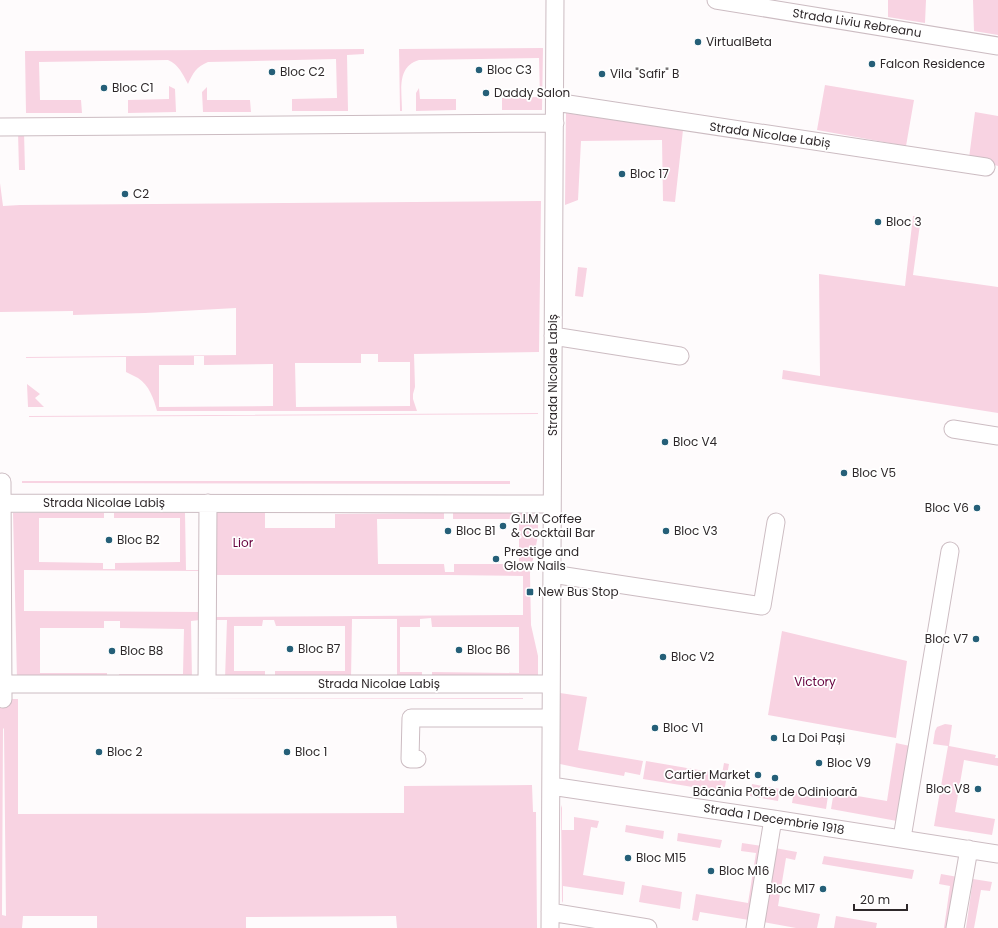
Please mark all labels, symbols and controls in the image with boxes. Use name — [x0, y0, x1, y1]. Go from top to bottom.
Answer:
street label: Strada Liviu Rebreanu — [791, 4, 923, 41]
place label: VirtualBeta — [706, 33, 772, 50]
marker: VirtualBeta — [693, 37, 703, 47]
place label: Falcon Residence — [880, 55, 985, 72]
marker: Falcon Residence — [867, 59, 877, 69]
place label: Bloc C3 — [487, 61, 532, 78]
place label: Bloc C2 — [280, 63, 325, 80]
marker: Bloc C3 — [474, 65, 484, 75]
place label: Vila "Safir" B — [610, 65, 679, 82]
marker: Bloc C2 — [267, 67, 277, 77]
marker: Vila "Safir" B — [597, 69, 607, 79]
place label: Bloc C1 — [112, 79, 154, 96]
marker: Bloc C1 — [99, 83, 109, 93]
place label: Daddy Salon — [494, 84, 570, 101]
marker: Daddy Salon — [481, 88, 491, 98]
street label: Strada Nicolae Labiș — [708, 118, 832, 151]
place label: Bloc 17 — [630, 165, 669, 182]
marker: Bloc 17 — [617, 169, 627, 179]
place label: C2 — [133, 185, 149, 202]
marker: C2 — [120, 189, 130, 199]
place label: Bloc 3 — [886, 213, 922, 230]
marker: Bloc 3 — [873, 217, 883, 227]
street label: Strada Nicolae Labiș — [544, 314, 561, 436]
place label: Bloc V4 — [673, 433, 718, 450]
marker: Bloc V4 — [660, 437, 670, 447]
place label: Bloc V5 — [852, 464, 896, 481]
marker: Bloc V5 — [839, 468, 849, 478]
street label: Strada Nicolae Labiș — [43, 494, 165, 511]
place label: Bloc V6 — [925, 499, 969, 516]
marker: Bloc V6 — [972, 503, 982, 513]
place label: G.I.M Coffee & Cocktail Bar — [511, 510, 596, 541]
marker: G.I.M Coffee & Cocktail Bar — [498, 521, 508, 531]
place label: Bloc B1 — [456, 522, 496, 539]
place label: Bloc V3 — [674, 522, 718, 539]
marker: Bloc B1 — [443, 526, 453, 536]
marker: Bloc V3 — [661, 526, 671, 536]
place label: Bloc B2 — [117, 531, 160, 548]
park label: Lior — [233, 534, 254, 551]
marker: Bloc B2 — [104, 535, 114, 545]
place label: Prestige and Glow Nails — [504, 543, 579, 574]
marker: Prestige and Glow Nails — [491, 554, 501, 564]
place label: New Bus Stop — [538, 583, 619, 600]
marker: New Bus Stop — [525, 587, 535, 597]
place label: Bloc V7 — [925, 630, 968, 647]
marker: Bloc V7 — [971, 634, 981, 644]
place label: Bloc B7 — [298, 640, 341, 657]
place label: Bloc B6 — [467, 641, 510, 658]
place label: Bloc B8 — [120, 642, 163, 659]
marker: Bloc B7 — [285, 644, 295, 654]
marker: Bloc B6 — [454, 645, 464, 655]
marker: Bloc B8 — [107, 646, 117, 656]
place label: Bloc V2 — [671, 648, 715, 665]
marker: Bloc V2 — [658, 652, 668, 662]
park label: Victory — [794, 673, 836, 690]
street label: Strada Nicolae Labiș — [318, 675, 440, 692]
place label: Bloc V1 — [663, 719, 703, 736]
marker: Bloc V1 — [650, 723, 660, 733]
place label: La Doi Pași — [782, 729, 845, 746]
marker: La Doi Pași — [769, 733, 779, 743]
place label: Bloc 2 — [107, 743, 142, 760]
place label: Bloc 1 — [295, 743, 327, 760]
marker: Bloc 2 — [94, 747, 104, 757]
marker: Bloc 1 — [282, 747, 292, 757]
place label: Bloc V9 — [827, 754, 871, 771]
marker: Bloc V9 — [814, 758, 824, 768]
place label: Cartier Market — [665, 766, 750, 783]
marker: Cartier Market — [753, 770, 763, 780]
marker: Băcănia Pofte de Odinioară — [770, 773, 780, 783]
place label: Bloc V8 — [926, 780, 970, 797]
place label: Băcănia Pofte de Odinioară — [693, 783, 857, 800]
marker: Bloc V8 — [973, 784, 983, 794]
street label: Strada 1 Decembrie 1918 — [702, 799, 846, 838]
place label: Bloc M15 — [636, 849, 686, 866]
marker: Bloc M15 — [623, 853, 633, 863]
place label: Bloc M16 — [719, 862, 769, 879]
marker: Bloc M16 — [706, 866, 716, 876]
place label: Bloc M17 — [766, 880, 815, 897]
marker: Bloc M17 — [818, 884, 828, 894]
scale bar — [854, 886, 907, 912]
text: 20 m — [860, 891, 890, 908]

